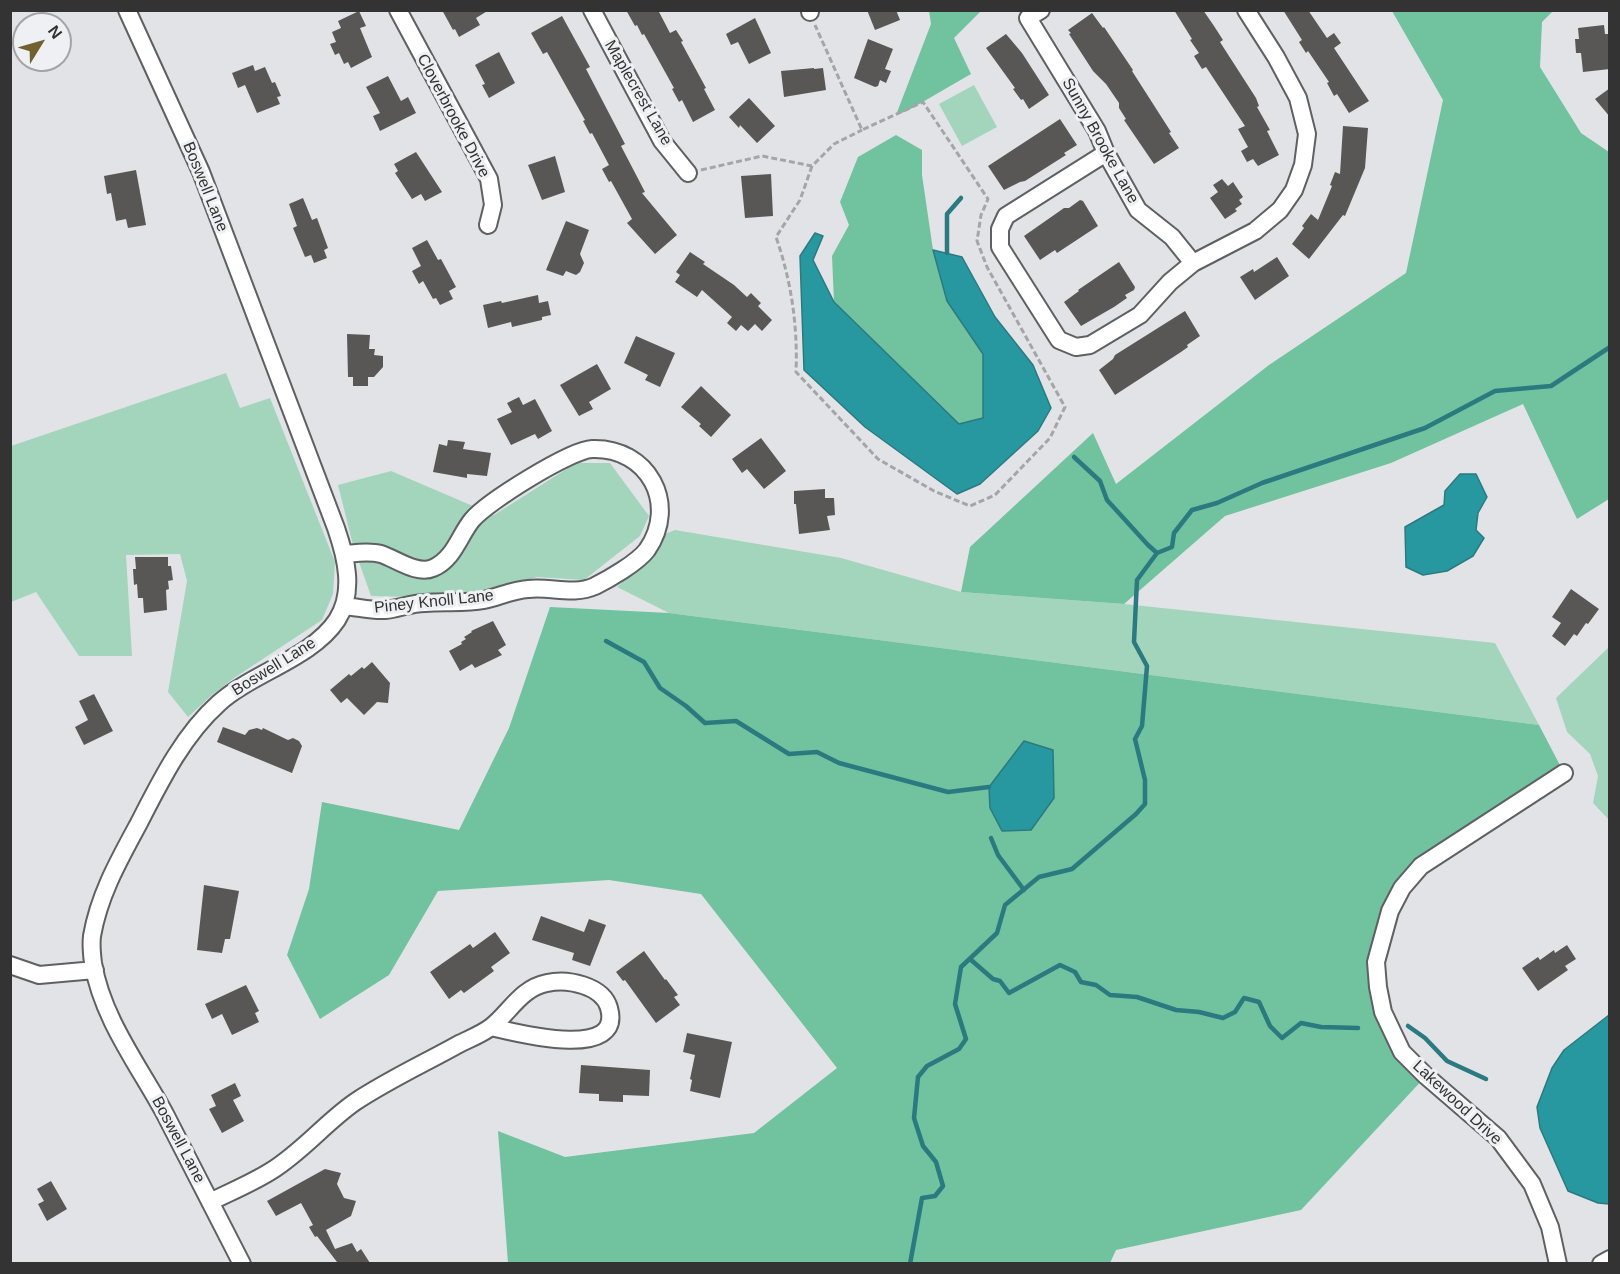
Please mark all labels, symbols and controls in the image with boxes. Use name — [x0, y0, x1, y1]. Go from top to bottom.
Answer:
north arrow — [12, 12, 72, 72]
text: N — [45, 22, 65, 42]
street label: Maplecrest Lane — [600, 37, 676, 149]
street label: Cloverbrooke Drive — [412, 51, 494, 181]
street label: Sunny Brooke Lane — [1058, 75, 1142, 207]
street label: Boswell Lane — [178, 139, 232, 235]
street label: Piney Knoll Lane — [373, 586, 495, 618]
street label: Boswell Lane — [229, 634, 319, 700]
street label: Lakewood Drive — [1408, 1057, 1506, 1149]
street label: Boswell Lane — [147, 1093, 209, 1187]

